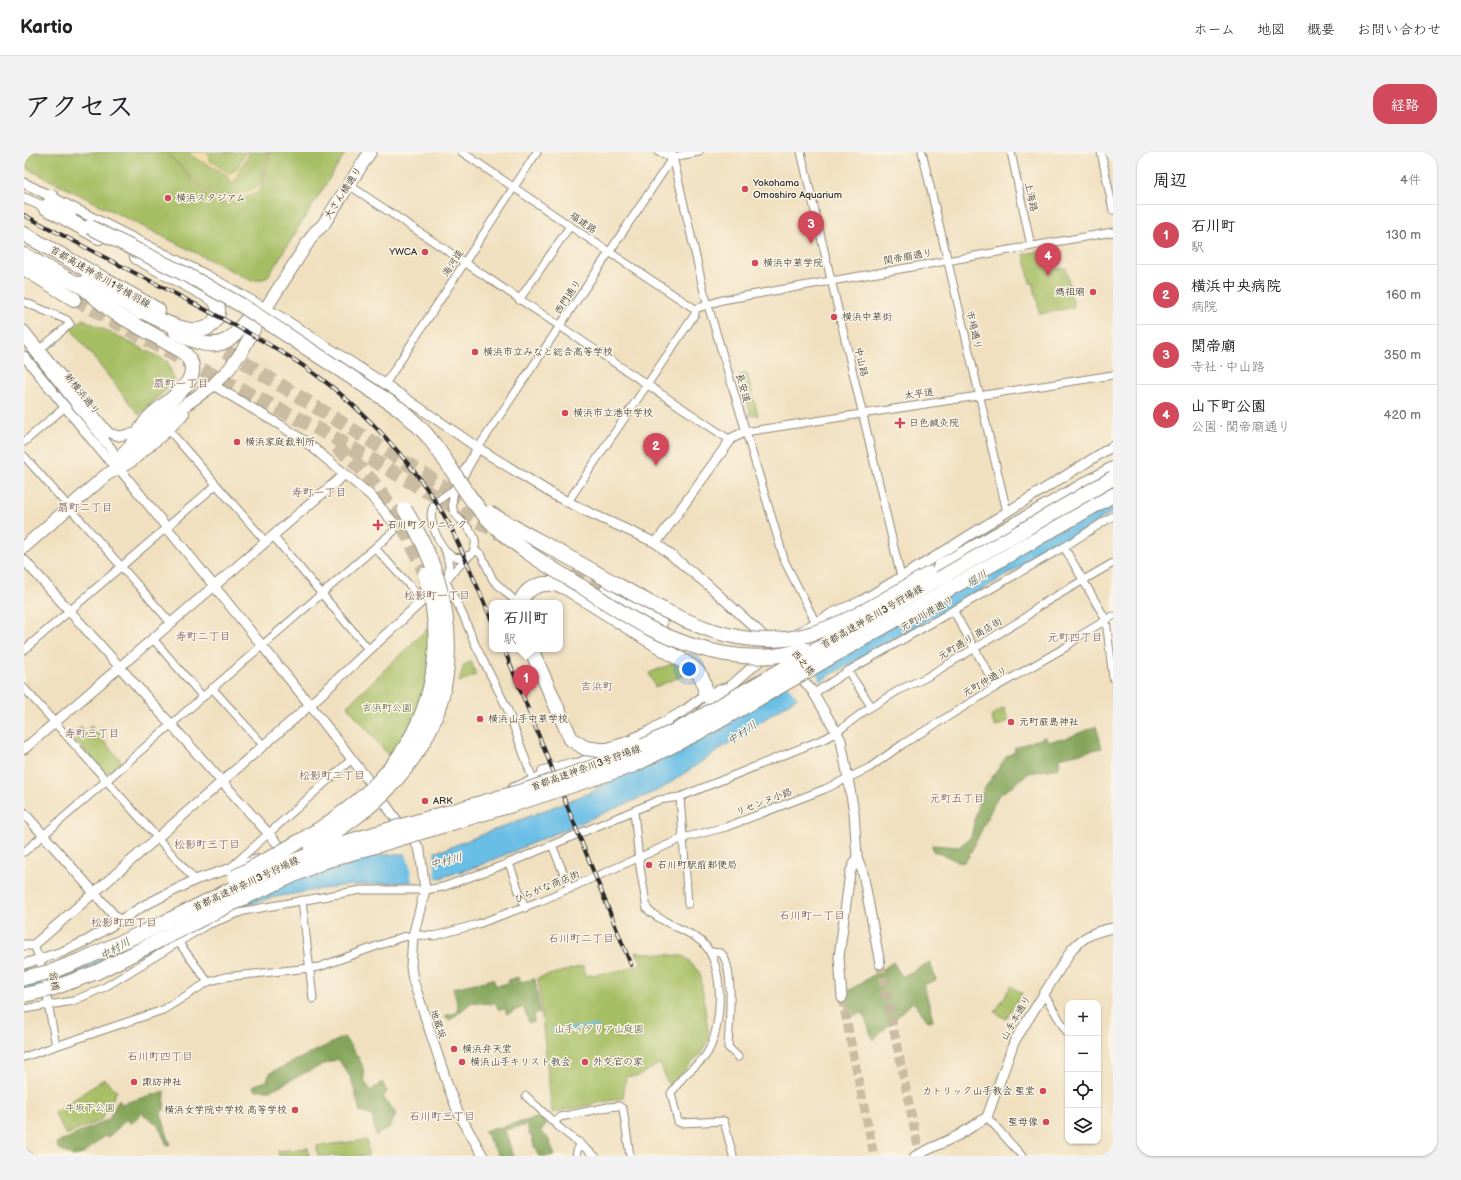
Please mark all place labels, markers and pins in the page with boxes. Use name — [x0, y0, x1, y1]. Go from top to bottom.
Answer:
place label: Yokohama Omoshiro Aquarium — [752, 177, 842, 201]
marker: Yokohama Omoshiro Aquarium — [740, 184, 750, 194]
place label: 横浜スタジアム — [176, 192, 246, 204]
marker: 横浜スタジアム — [163, 193, 173, 203]
pin: 3 — [798, 211, 824, 244]
pin: 4 — [1035, 243, 1061, 276]
place label: YWCA — [388, 246, 418, 258]
marker: YWCA — [420, 247, 430, 257]
place label: 横浜中華学院 — [763, 257, 823, 269]
marker: 横浜中華学院 — [750, 258, 760, 268]
place label: 媽祖廟 — [1055, 286, 1085, 298]
marker: 媽祖廟 — [1088, 287, 1098, 297]
place label: 横浜中華街 — [842, 311, 892, 323]
marker: 横浜中華街 — [829, 312, 839, 322]
place label: 横浜市立みなと総合高等学校 — [483, 346, 613, 358]
marker: 横浜市立みなと総合高等学校 — [470, 347, 480, 357]
place label: 横浜市立港中学校 — [573, 407, 653, 419]
marker: 横浜市立港中学校 — [560, 408, 570, 418]
marker: 日色鍼灸院 — [894, 417, 906, 429]
place label: 日色鍼灸院 — [909, 417, 959, 429]
pin: 2 — [643, 433, 669, 466]
place label: 横浜家庭裁判所 — [245, 436, 315, 448]
marker: 横浜家庭裁判所 — [232, 437, 242, 447]
marker: 石川町クリニック — [372, 519, 384, 531]
place label: 石川町クリニック — [387, 519, 467, 531]
pin: 1 — [513, 665, 539, 698]
place label: 横浜山手中華学校 — [488, 713, 568, 725]
marker: 横浜山手中華学校 — [475, 714, 485, 724]
place label: 元町嚴島神社 — [1019, 716, 1079, 728]
marker: 元町嚴島神社 — [1006, 717, 1016, 727]
place label: ARK — [433, 795, 453, 807]
marker: ARK — [420, 796, 430, 806]
place label: 石川町駅前郵便局 — [657, 859, 737, 871]
marker: 石川町駅前郵便局 — [644, 860, 654, 870]
place label: 横浜弁天堂 — [462, 1043, 512, 1055]
marker: 横浜弁天堂 — [449, 1044, 459, 1054]
place label: 横浜山手キリスト教会 — [470, 1056, 571, 1068]
place label: 外交官の家 — [593, 1056, 643, 1068]
marker: 横浜山手キリスト教会 — [457, 1057, 467, 1067]
marker: 外交官の家 — [580, 1057, 590, 1067]
place label: 諏訪神社 — [142, 1076, 182, 1088]
marker: 諏訪神社 — [129, 1077, 139, 1087]
place label: カトリック山手教会 聖堂 — [922, 1085, 1035, 1097]
marker: カトリック山手教会 聖堂 — [1038, 1086, 1048, 1096]
place label: 横浜女学院中学校 高等学校 — [164, 1104, 287, 1116]
marker: 横浜女学院中学校 高等学校 — [290, 1105, 300, 1115]
place label: 聖母像 — [1008, 1116, 1038, 1128]
marker: 聖母像 — [1041, 1117, 1051, 1127]

